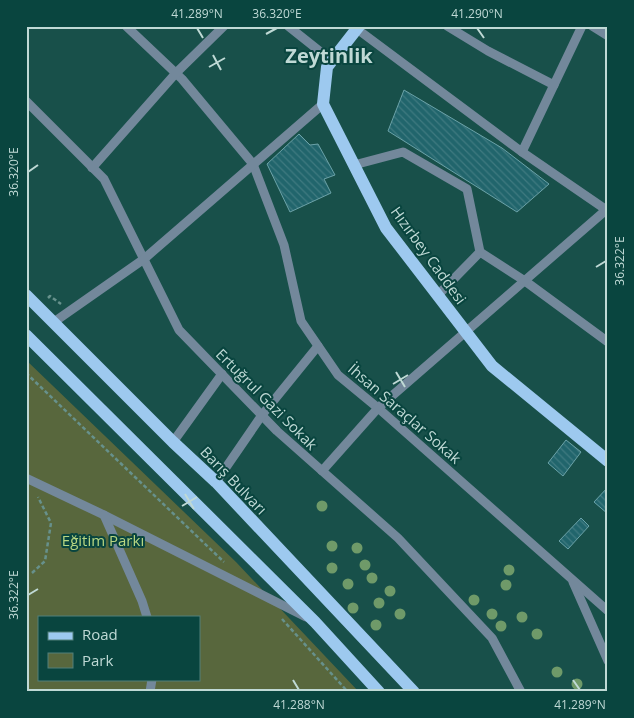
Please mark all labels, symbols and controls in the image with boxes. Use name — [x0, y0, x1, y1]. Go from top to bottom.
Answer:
text: 41.289°N — [171, 5, 223, 22]
text: 36.320°E — [252, 5, 302, 22]
text: 41.290°N — [451, 5, 503, 22]
district label: Zeytinlik — [285, 42, 373, 69]
text: 36.320°E — [5, 147, 22, 197]
street label: Hızırbey Caddesi — [387, 202, 471, 308]
text: 36.322°E — [611, 236, 628, 286]
street label: Ertuğrul Gazi Sokak — [212, 344, 322, 454]
street label: İhsan Saraçlar Sokak — [344, 358, 466, 468]
street label: Barış Bulvarı — [196, 442, 272, 518]
park label: Eğitim Parkı — [62, 530, 144, 550]
text: 36.322°E — [5, 570, 22, 620]
legend — [38, 616, 200, 680]
text: Road — [82, 624, 118, 644]
text: Park — [82, 650, 113, 670]
text: 41.288°N — [273, 696, 325, 713]
text: 41.289°N — [554, 696, 606, 713]

